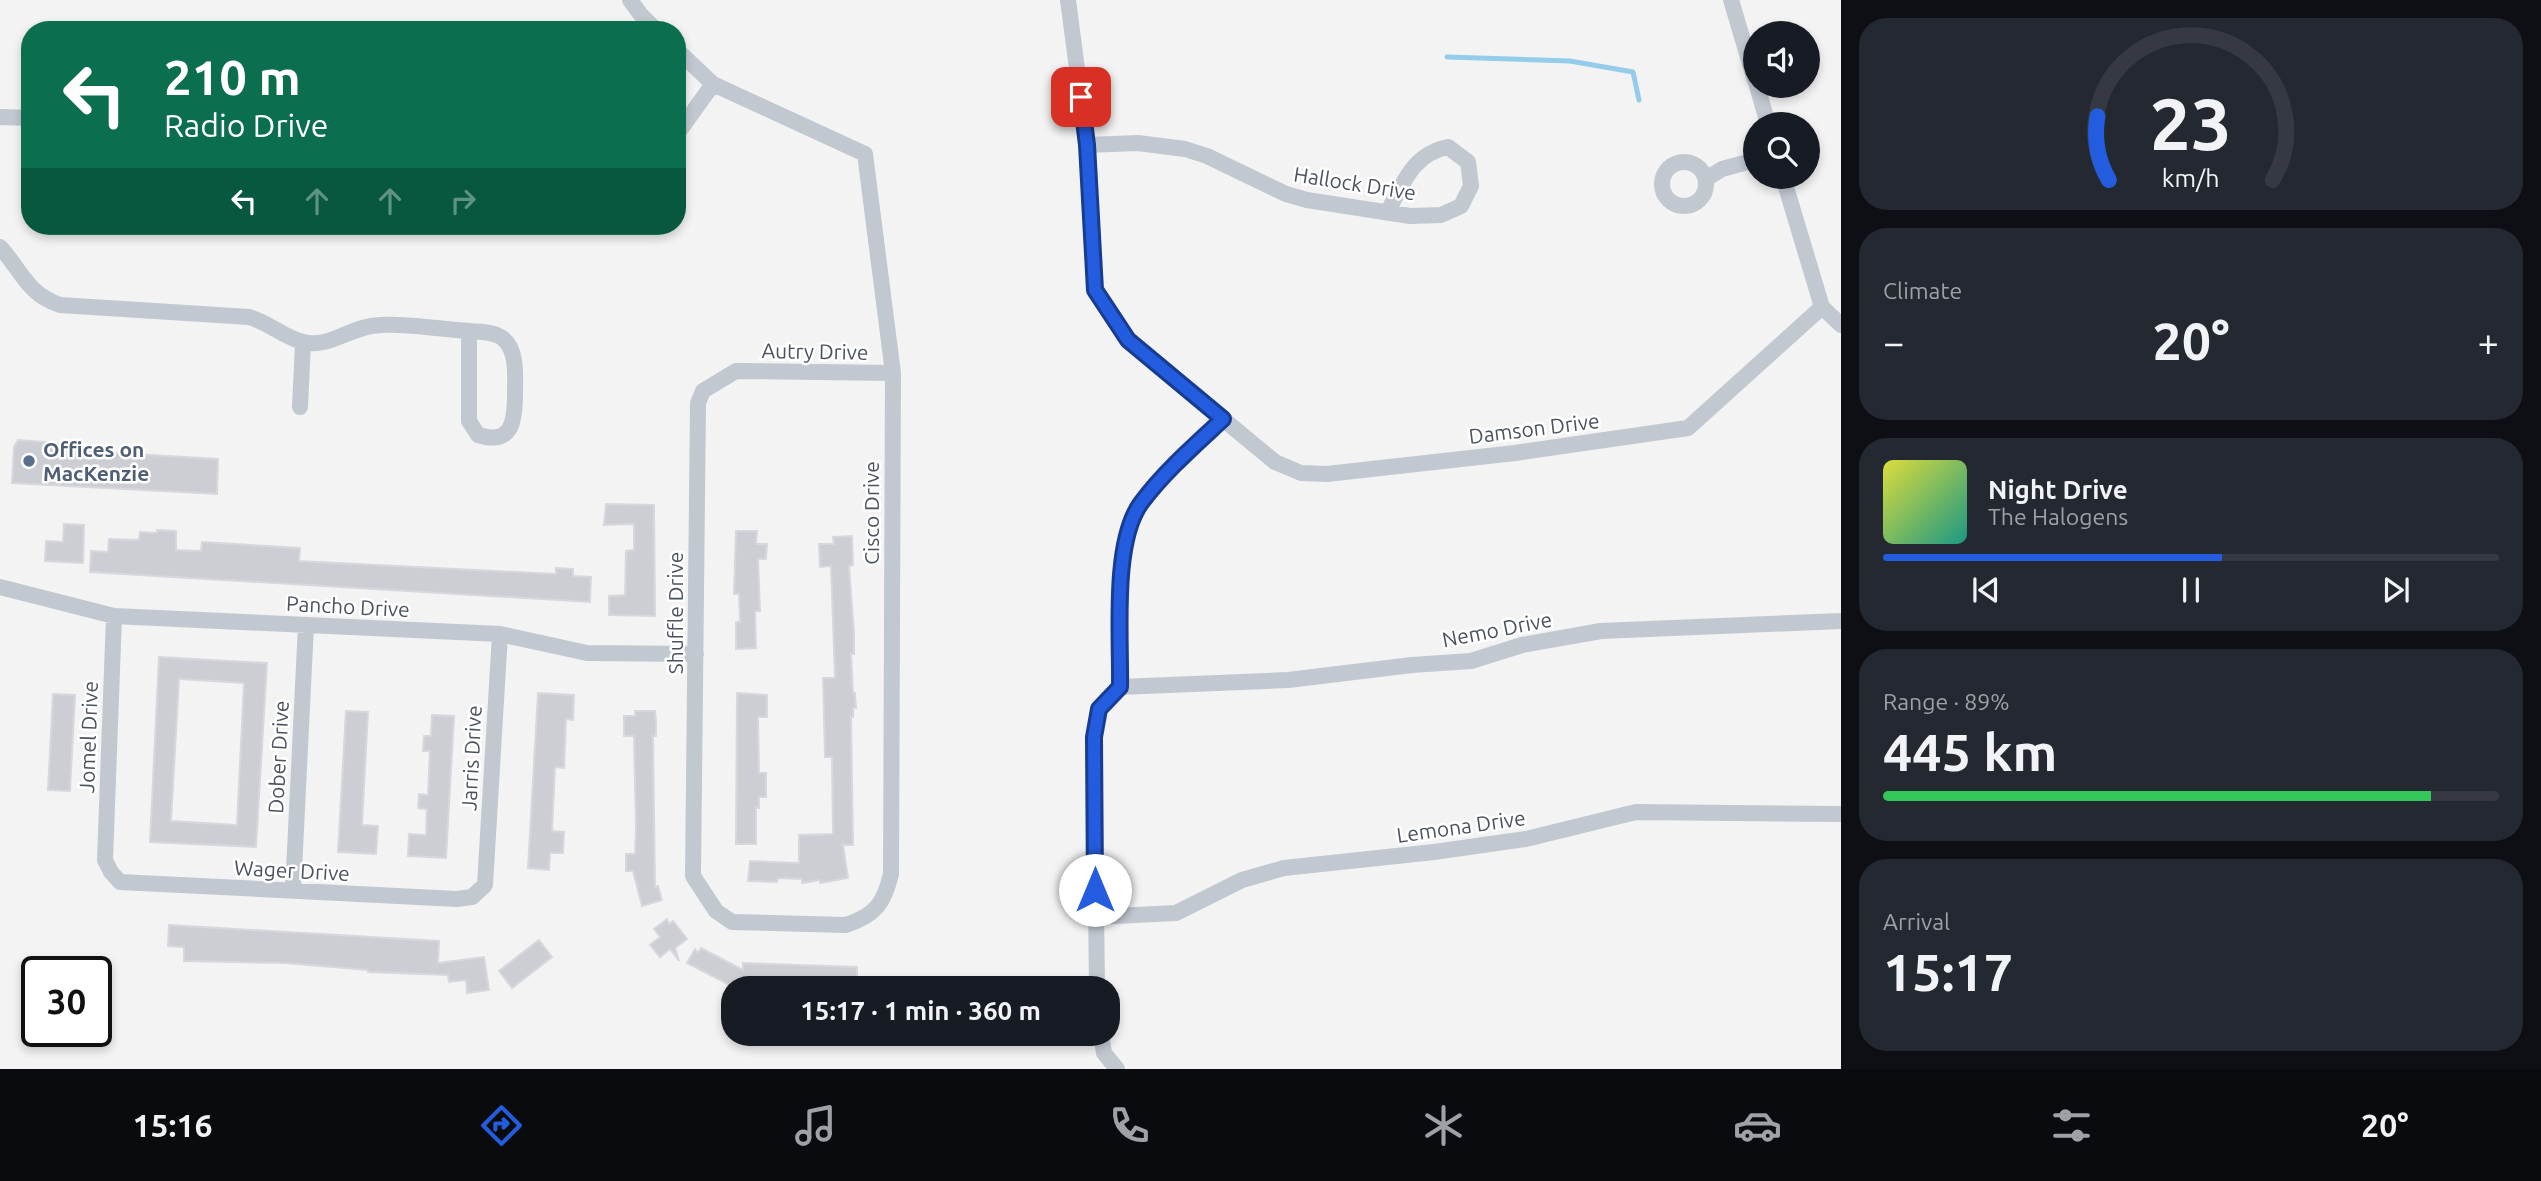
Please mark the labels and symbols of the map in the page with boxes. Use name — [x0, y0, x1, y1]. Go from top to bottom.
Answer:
pin — [1051, 67, 1111, 127]
street label: Hallock Drive — [1292, 161, 1418, 205]
street label: Autry Drive — [761, 338, 869, 364]
street label: Damson Drive — [1467, 408, 1601, 448]
place label: Offices on MacKenzie — [43, 437, 149, 485]
marker: Offices on MacKenzie — [21, 453, 37, 469]
street label: Cisco Drive — [859, 461, 883, 565]
street label: Shuffle Drive — [663, 552, 687, 674]
street label: Pancho Drive — [286, 591, 410, 621]
street label: Nemo Drive — [1440, 607, 1554, 651]
street label: Jomel Drive — [74, 680, 102, 794]
street label: Dober Drive — [263, 700, 293, 814]
street label: Jarris Drive — [456, 705, 486, 811]
street label: Lemona Drive — [1395, 805, 1527, 847]
position arrow — [1058, 853, 1132, 927]
street label: Wager Drive — [234, 855, 350, 885]
speed limit sign: 30 — [21, 956, 112, 1047]

